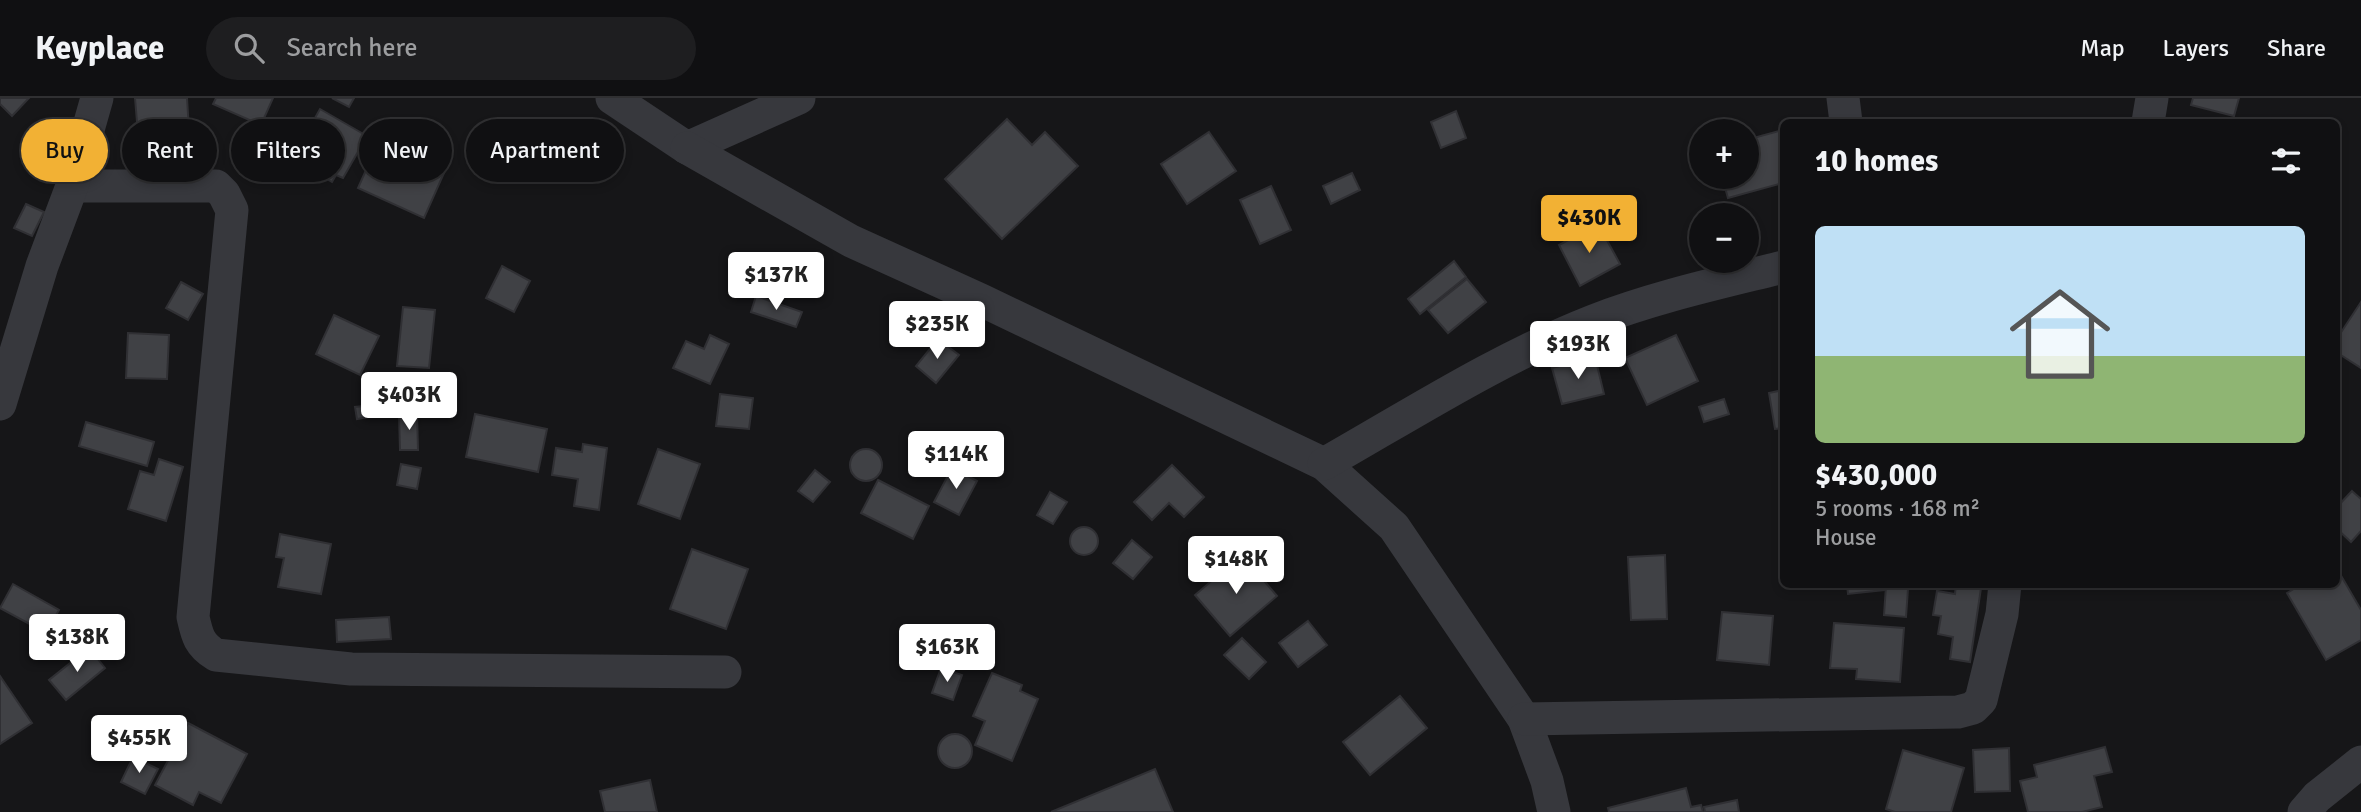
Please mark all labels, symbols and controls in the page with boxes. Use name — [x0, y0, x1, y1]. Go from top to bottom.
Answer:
search box — [206, 17, 696, 80]
text: Keyplace — [35, 28, 164, 69]
icon: search — [230, 29, 268, 67]
text: Search here — [286, 32, 418, 64]
text: Map — [2080, 33, 2125, 63]
text: Layers — [2163, 33, 2229, 63]
text: Share — [2267, 33, 2326, 63]
chip: Buy — [21, 119, 108, 182]
chip: Rent — [122, 119, 217, 182]
chip: Filters — [231, 119, 345, 182]
chip: New — [359, 119, 452, 182]
chip: Apartment — [466, 119, 624, 182]
map controls — [1689, 119, 1759, 273]
button: + — [1689, 119, 1759, 189]
icon: filters — [2267, 142, 2305, 180]
text: 10 homes — [1815, 143, 1938, 180]
pin: $430K — [1540, 195, 1638, 255]
text: $430K — [1557, 203, 1621, 232]
button: − — [1689, 203, 1759, 273]
pin: $137K — [727, 252, 825, 312]
text: $137K — [744, 260, 808, 289]
icon: home — [1997, 271, 2123, 397]
pin: $235K — [888, 302, 986, 361]
text: $235K — [905, 309, 969, 338]
pin: $193K — [1529, 322, 1627, 381]
text: $193K — [1546, 329, 1610, 358]
pin: $403K — [360, 372, 458, 432]
text: $403K — [377, 380, 441, 409]
pin: $114K — [907, 432, 1005, 491]
text: $114K — [924, 439, 988, 468]
text: $430,000 — [1815, 457, 1937, 494]
text: 5 rooms · 168 m² — [1815, 494, 1980, 523]
text: House — [1815, 523, 1877, 552]
pin: $148K — [1187, 536, 1285, 596]
text: $148K — [1204, 544, 1268, 573]
pin: $138K — [28, 614, 126, 674]
text: $138K — [45, 622, 109, 651]
pin: $163K — [898, 624, 996, 684]
text: $163K — [915, 632, 979, 661]
pin: $455K — [90, 716, 188, 775]
text: $455K — [107, 723, 171, 752]

